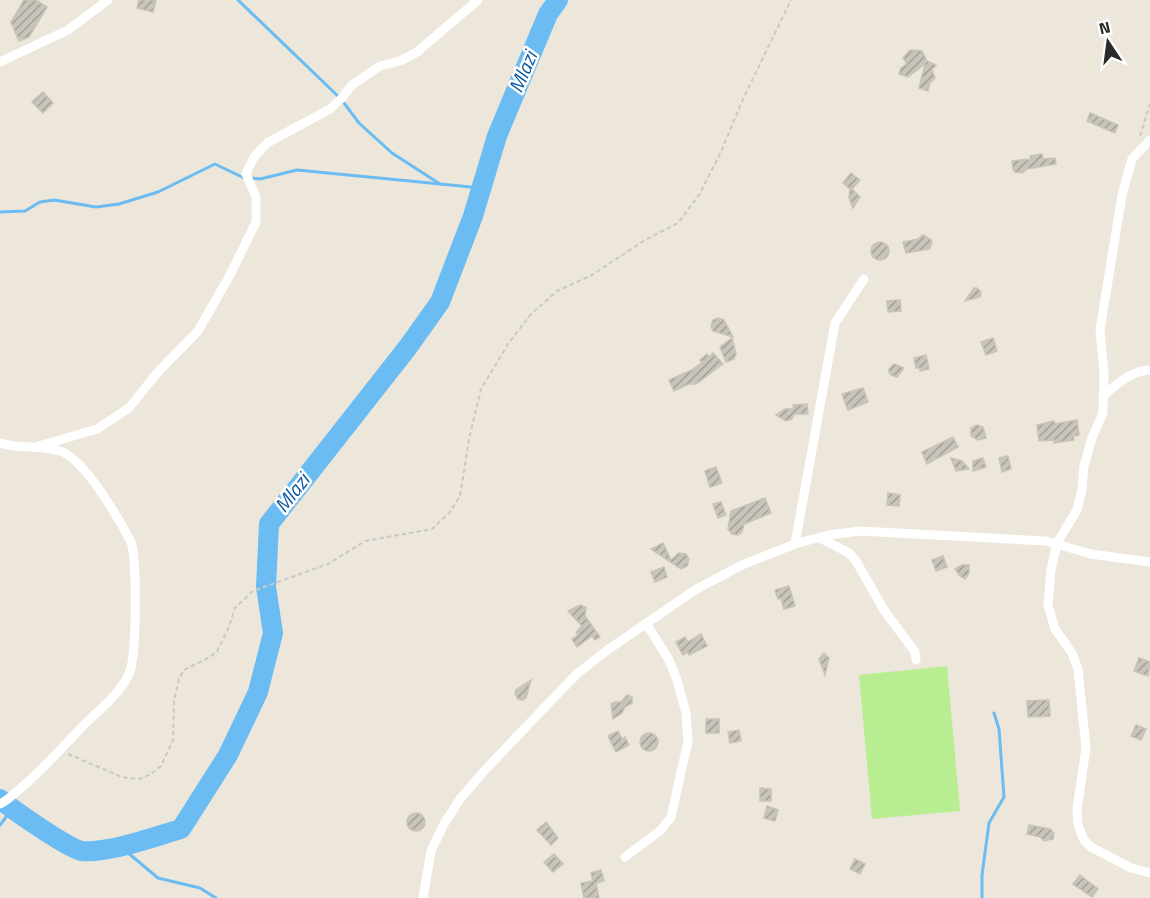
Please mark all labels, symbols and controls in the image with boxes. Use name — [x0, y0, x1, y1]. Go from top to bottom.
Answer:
north arrow — [1078, 12, 1138, 72]
text: N — [1097, 14, 1113, 40]
water label: Mlazi — [500, 44, 546, 97]
water label: Mlazi — [266, 464, 319, 519]

